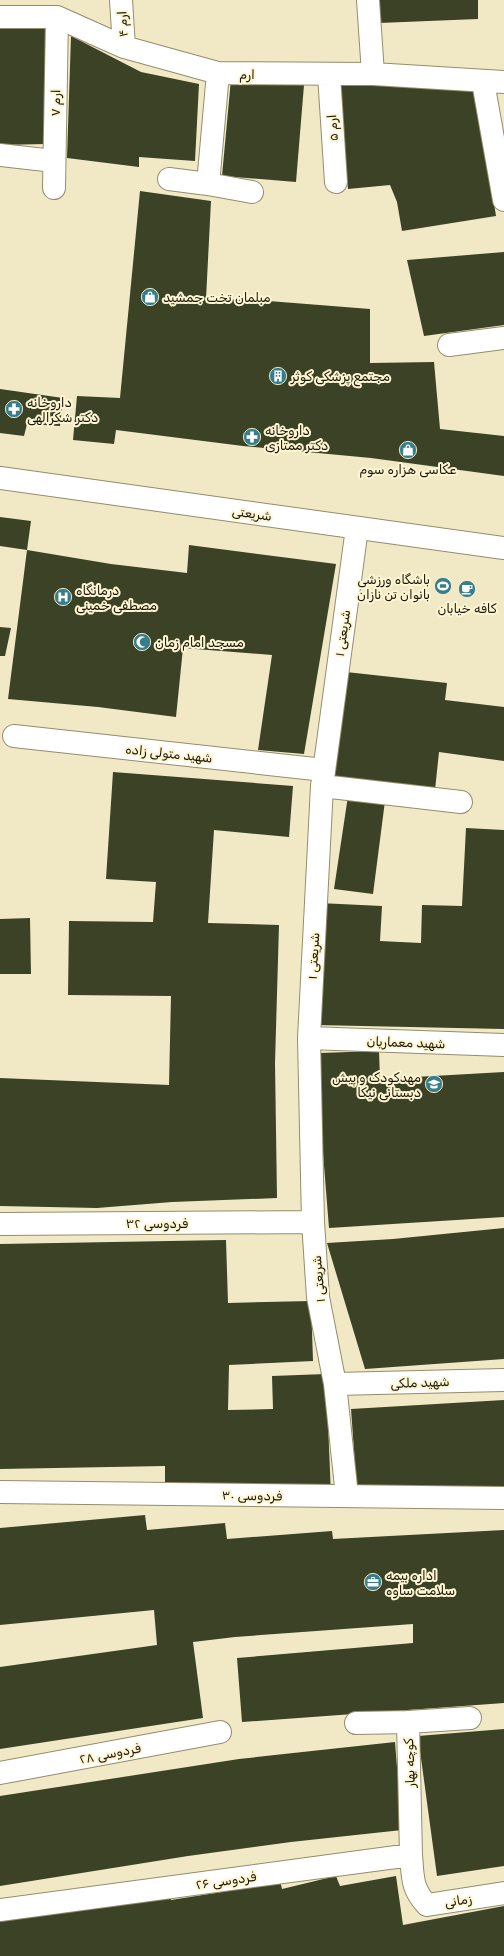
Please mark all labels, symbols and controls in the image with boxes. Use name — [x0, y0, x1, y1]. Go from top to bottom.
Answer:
street label: ارم ۴ — [114, 11, 132, 37]
street label: ارم — [239, 67, 255, 83]
street label: ارم ۷ — [48, 89, 64, 117]
street label: ارم ۵ — [324, 114, 342, 142]
shop icon: مبلمان تخت جمشید — [140, 287, 160, 307]
place label: مبلمان تخت جمشید — [163, 290, 271, 305]
building icon: مجتمع پزشکی کوثر — [268, 366, 288, 386]
place label: مجتمع پزشکی کوثر — [290, 369, 390, 387]
place label: داروخانه دکتر شکرالهی — [27, 395, 98, 426]
pharmacy icon: داروخانه دکتر شکرالهی — [4, 399, 24, 419]
place label: داروخانه دکتر ممتازی — [265, 423, 328, 454]
pharmacy icon: داروخانه دکتر ممتازی — [242, 427, 262, 447]
shop icon: عکاسی هزاره سوم — [398, 440, 418, 460]
place label: عکاسی هزاره سوم — [360, 462, 456, 478]
street label: شریعتی — [231, 503, 273, 525]
place label: باشگاه ورزشی بانوان تن نازان — [357, 572, 430, 603]
sports icon: باشگاه ورزشی بانوان تن نازان — [433, 576, 453, 596]
cafe icon: کافه خیابان — [457, 579, 477, 599]
place label: درمانگاه مصطفی خمینی — [76, 583, 157, 614]
hospital icon: درمانگاه مصطفی خمینی — [53, 587, 73, 607]
place label: کافه خیابان — [437, 601, 497, 616]
street label: شریعتی ۱ — [332, 609, 354, 658]
mosque icon: مسجد امام زمان — [132, 632, 152, 652]
place label: مسجد امام زمان — [155, 635, 244, 651]
street label: شهید متولی زاده — [125, 741, 213, 767]
street label: شریعتی ۱ — [305, 932, 323, 980]
street label: شهید معماریان — [366, 1034, 446, 1052]
place label: مهدکودک و پیش دبستانی نیکا — [332, 1070, 421, 1101]
school or university icon: مهدکودک و پیش دبستانی نیکا — [424, 1074, 444, 1094]
street label: فردوسی ۳۲ — [126, 1216, 188, 1232]
street label: شریعتی ۱ — [309, 1255, 329, 1303]
street label: شهید ملکی — [390, 1374, 450, 1392]
street label: فردوسی ۳۰ — [222, 1487, 282, 1505]
place label: اداره بیمه سلامت ساوه — [386, 1568, 455, 1599]
office icon: اداره بیمه سلامت ساوه — [363, 1572, 383, 1592]
street label: کوچه بهار — [401, 1738, 419, 1789]
street label: فردوسی ۲۸ — [78, 1740, 142, 1768]
street label: فردوسی ۲۶ — [195, 1869, 257, 1893]
street label: زمانی — [443, 1891, 473, 1911]

